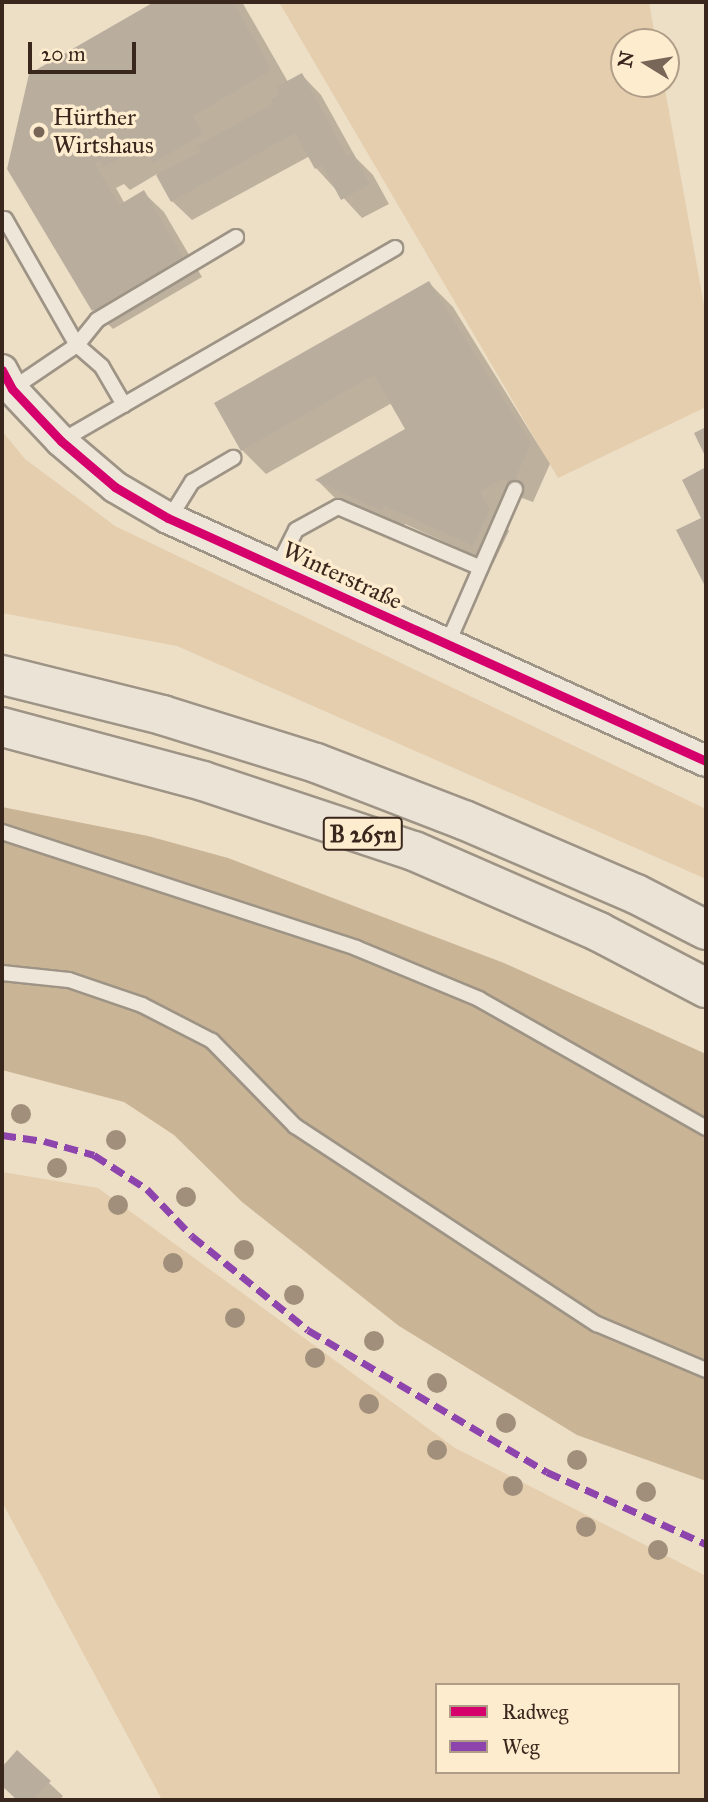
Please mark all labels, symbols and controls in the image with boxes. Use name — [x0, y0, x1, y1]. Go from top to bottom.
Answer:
scale bar — [32, 28, 140, 72]
north arrow — [610, 28, 680, 98]
text: 20 m — [41, 41, 86, 67]
text: N — [613, 49, 639, 69]
place label: Hürther Wirtshaus — [53, 104, 154, 160]
marker: Hürther Wirtshaus — [31, 124, 47, 140]
street label: Winterstraße — [278, 536, 406, 616]
road number: B 265n — [323, 814, 403, 854]
legend — [435, 1683, 680, 1774]
text: Radweg — [502, 1699, 568, 1725]
text: Weg — [502, 1734, 540, 1760]

